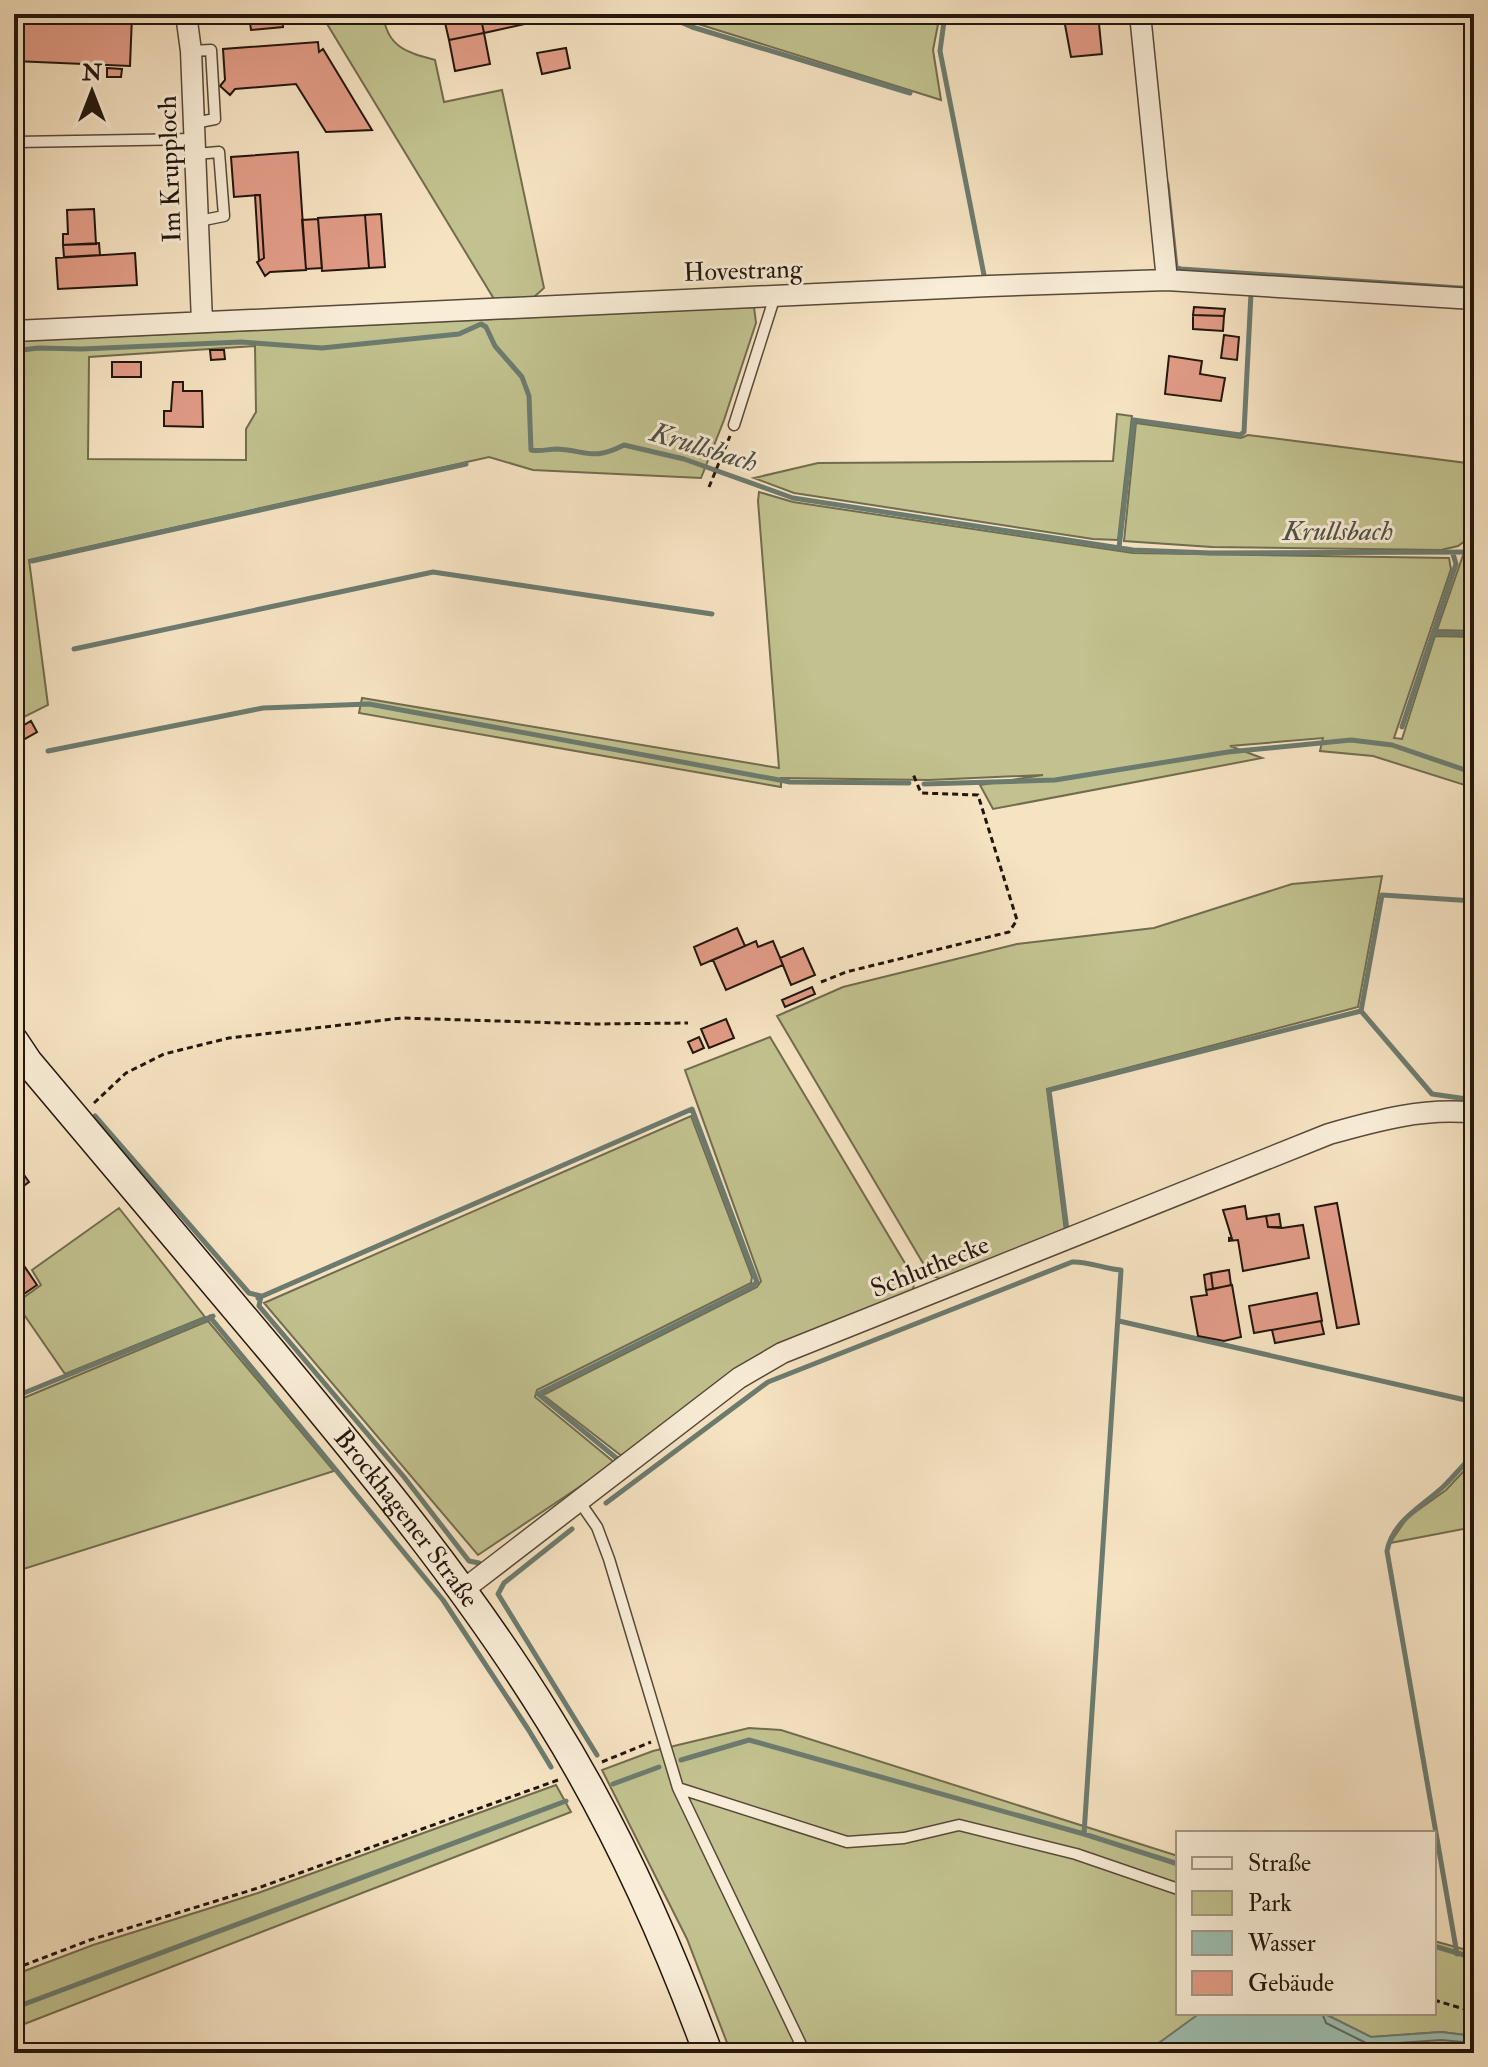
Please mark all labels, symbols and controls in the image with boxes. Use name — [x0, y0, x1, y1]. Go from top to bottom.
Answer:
north arrow — [52, 52, 132, 132]
text: N — [81, 59, 102, 87]
street label: Im Krupploch — [151, 95, 190, 243]
street label: Hovestrang — [683, 253, 804, 289]
water label: Krullsbach — [644, 415, 762, 481]
water label: Krullsbach — [1281, 514, 1393, 549]
street label: Schluthecke — [866, 1229, 994, 1305]
street label: Brockhagener Straße — [327, 1423, 485, 1614]
legend — [1176, 1831, 1436, 2015]
text: Straße — [1248, 1848, 1311, 1879]
text: Park — [1248, 1888, 1292, 1919]
text: Wasser — [1247, 1928, 1316, 1959]
text: Gebäude — [1248, 1968, 1334, 1999]

